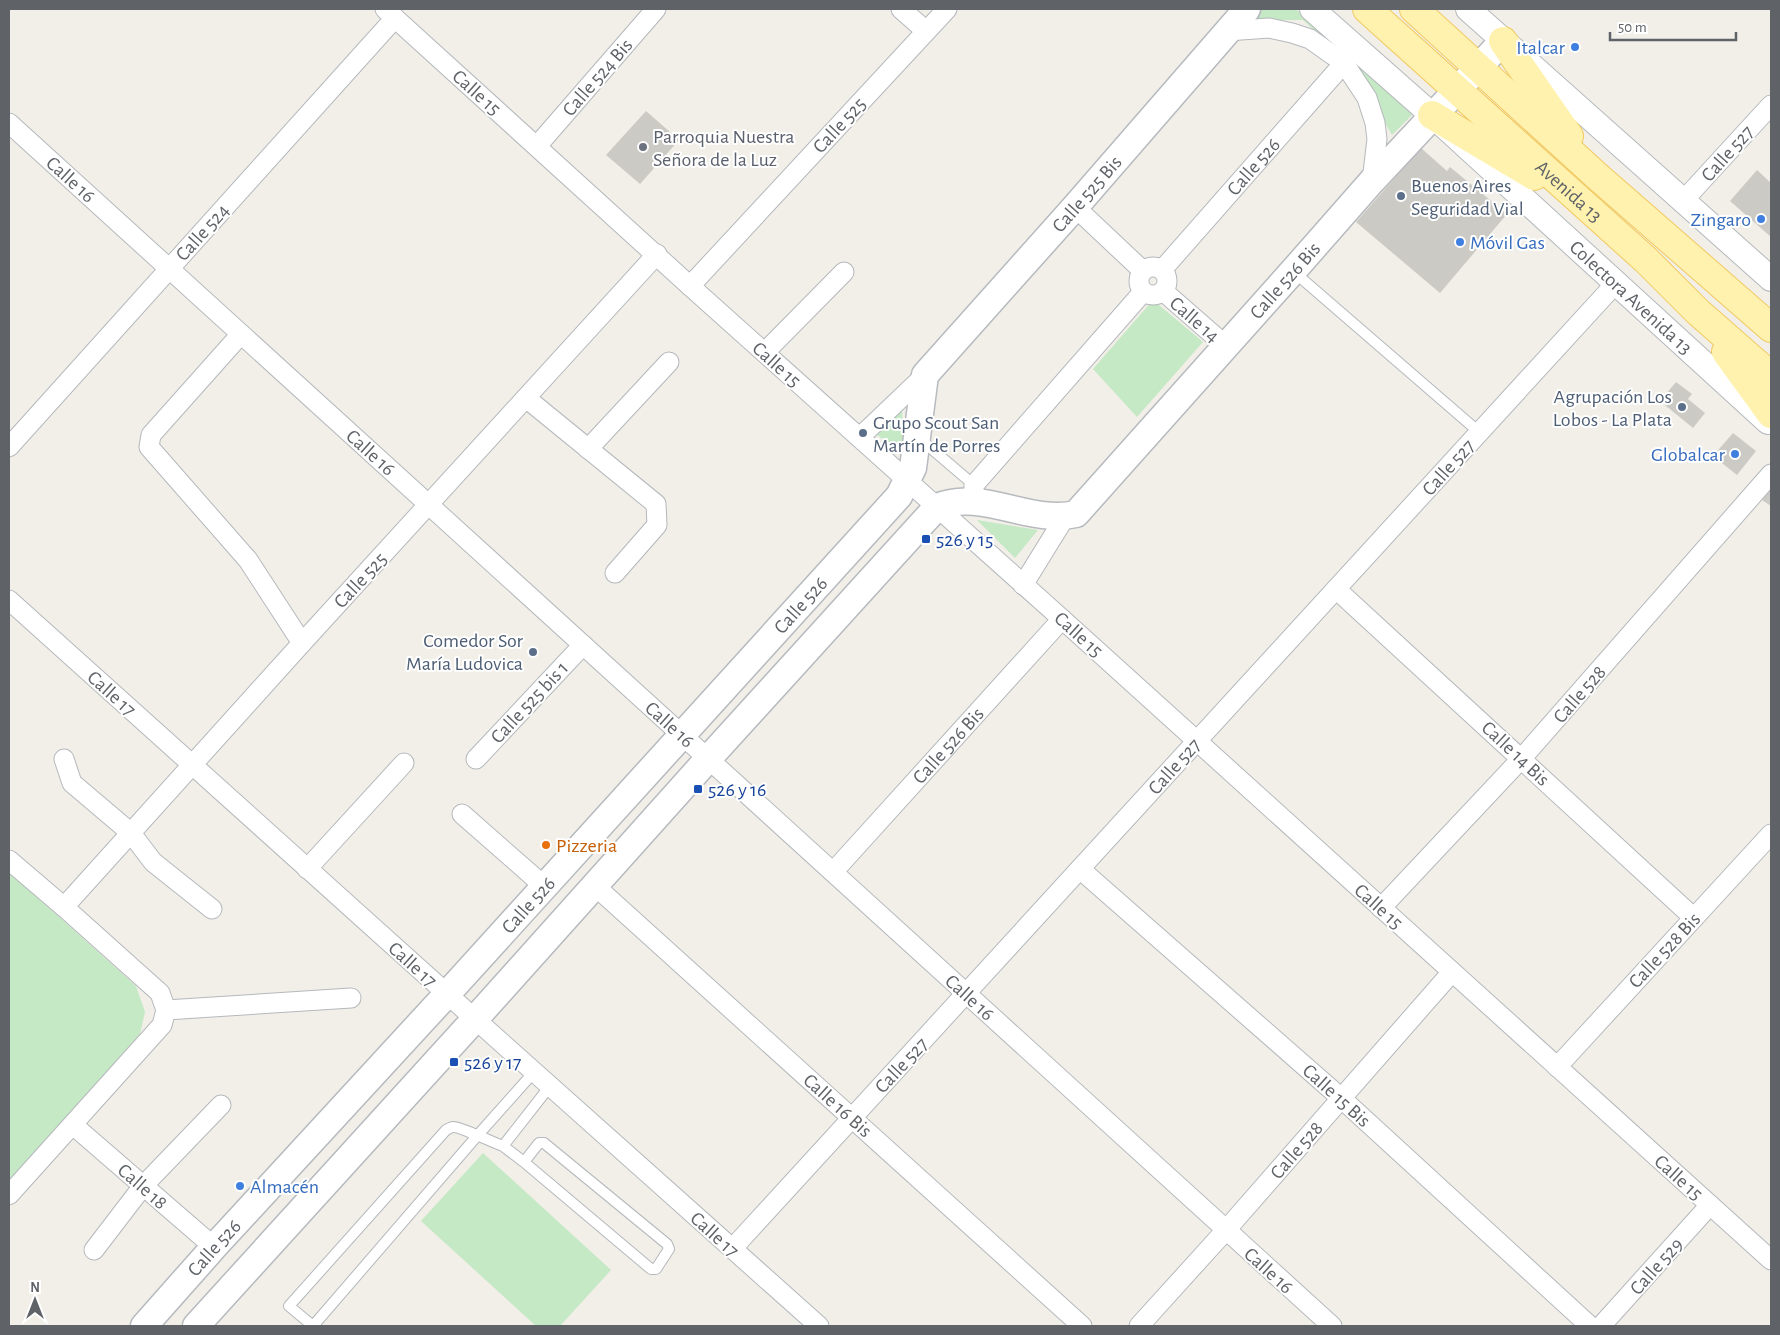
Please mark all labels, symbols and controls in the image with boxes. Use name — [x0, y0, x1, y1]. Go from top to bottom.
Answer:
scale bar — [1610, 10, 1736, 42]
text: 50 m — [1618, 20, 1647, 35]
street label: Calle 524 Bis — [559, 35, 637, 120]
place label: Italcar — [1516, 38, 1566, 58]
marker: Italcar — [1569, 41, 1581, 53]
street label: Calle 15 — [448, 66, 504, 119]
street label: Calle 525 — [809, 94, 870, 157]
street label: Calle 527 — [1698, 122, 1758, 186]
place label: Parroquia Nuestra Señora de la Luz — [653, 127, 795, 170]
street label: Calle 526 — [1224, 135, 1284, 200]
marker: Parroquia Nuestra Señora de la Luz — [637, 141, 649, 153]
street label: Calle 525 Bis — [1049, 152, 1126, 236]
street label: Calle 16 — [42, 153, 99, 207]
street label: Avenida 13 — [1531, 157, 1606, 226]
place label: Buenos Aires Seguridad Vial — [1411, 176, 1524, 219]
marker: Buenos Aires Seguridad Vial — [1395, 190, 1407, 202]
street label: Calle 524 — [172, 200, 233, 265]
place label: Zingaro — [1691, 210, 1751, 230]
marker: Zingaro — [1755, 213, 1767, 225]
place label: Móvil Gas — [1470, 233, 1545, 253]
marker: Móvil Gas — [1454, 236, 1466, 248]
street label: Colectora Avenida 13 — [1565, 237, 1696, 359]
street label: Calle 526 Bis — [1246, 239, 1324, 323]
street label: Calle 14 — [1166, 293, 1223, 347]
street label: Calle 15 — [748, 338, 804, 391]
place label: Agrupación Los Lobos - La Plata — [1553, 387, 1672, 430]
marker: Agrupación Los Lobos - La Plata — [1676, 401, 1688, 413]
place label: Grupo Scout San Martín de Porres — [873, 413, 1001, 456]
street label: Calle 16 — [342, 426, 399, 480]
marker: Grupo Scout San Martín de Porres — [857, 427, 869, 439]
street label: Calle 527 — [1419, 436, 1479, 500]
place label: Globalcar — [1651, 445, 1726, 465]
marker: Globalcar — [1729, 448, 1741, 460]
place label: 526 y 15 — [936, 530, 993, 550]
marker: 526 y 15 — [920, 533, 932, 545]
street label: Calle 525 — [330, 549, 391, 612]
street label: Calle 526 — [770, 573, 832, 638]
street label: Calle 15 — [1050, 608, 1106, 661]
place label: Comedor Sor María Ludovica — [406, 631, 524, 674]
marker: Comedor Sor María Ludovica — [527, 646, 539, 658]
street label: Calle 525 bis 1 — [487, 658, 572, 747]
street label: Calle 528 — [1550, 662, 1610, 727]
street label: Calle 17 — [83, 667, 139, 720]
street label: Calle 16 — [641, 698, 698, 752]
street label: Calle 526 Bis — [909, 704, 988, 788]
street label: Calle 14 Bis — [1477, 717, 1553, 790]
street label: Calle 527 — [1145, 735, 1205, 799]
place label: 526 y 16 — [708, 780, 766, 800]
marker: 526 y 16 — [692, 783, 704, 795]
place label: Pizzeria — [556, 836, 617, 856]
marker: Pizzeria — [540, 839, 552, 851]
street label: Calle 526 — [498, 873, 559, 938]
street label: Calle 15 — [1350, 880, 1406, 933]
street label: Calle 528 Bis — [1625, 909, 1705, 992]
street label: Calle 17 — [384, 938, 440, 991]
street label: Calle 16 — [941, 971, 998, 1025]
street label: Calle 527 — [871, 1034, 932, 1097]
place label: 526 y 17 — [464, 1053, 521, 1073]
marker: 526 y 17 — [448, 1056, 460, 1068]
street label: Calle 15 Bis — [1299, 1060, 1374, 1131]
street label: Calle 16 Bis — [799, 1070, 875, 1141]
street label: Calle 528 — [1267, 1118, 1327, 1183]
street label: Calle 15 — [1650, 1151, 1706, 1204]
street label: Calle 18 — [114, 1160, 171, 1213]
place label: Almacén — [250, 1177, 319, 1197]
marker: Almacén — [234, 1180, 246, 1192]
street label: Calle 17 — [686, 1208, 742, 1261]
street label: Calle 526 — [184, 1216, 245, 1281]
street label: Calle 529 — [1626, 1234, 1687, 1299]
street label: Calle 16 — [1240, 1244, 1297, 1298]
north arrow — [10, 1275, 60, 1325]
text: N — [30, 1281, 40, 1295]

